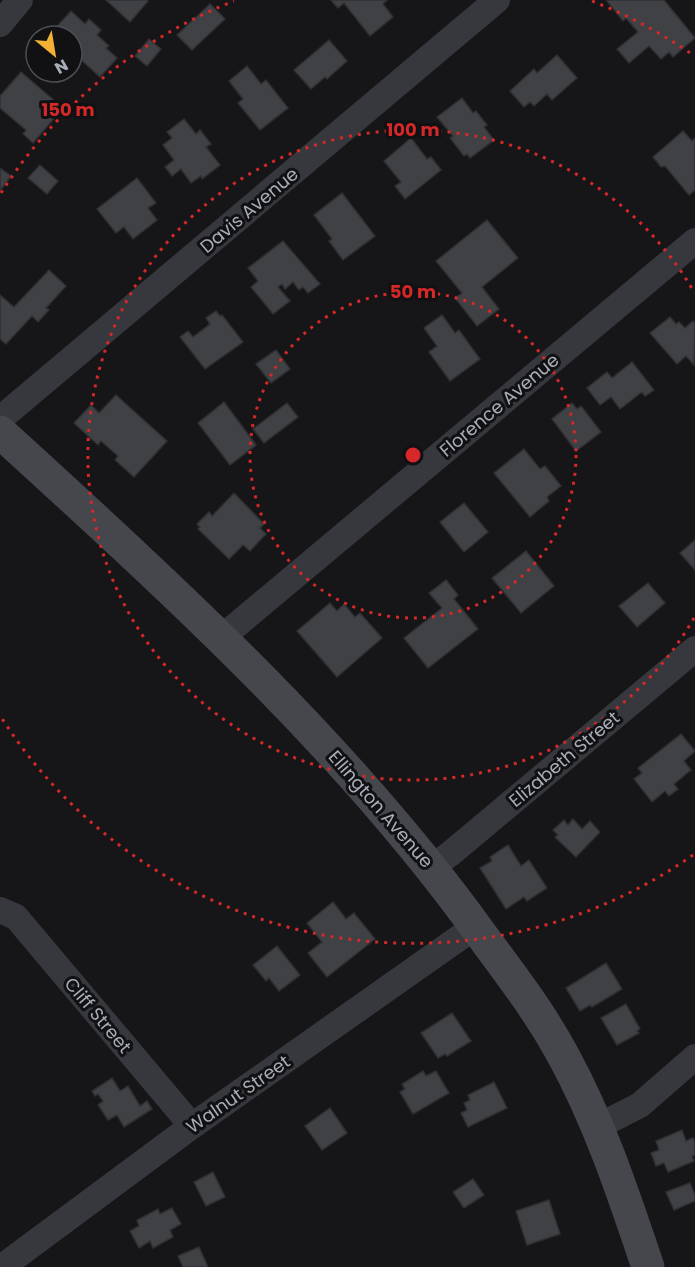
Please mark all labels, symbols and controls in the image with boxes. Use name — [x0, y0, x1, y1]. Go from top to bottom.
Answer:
north arrow — [24, 24, 84, 84]
text: N — [50, 54, 72, 80]
text: 150 m — [41, 97, 95, 122]
text: 100 m — [386, 117, 440, 142]
street label: Davis Avenue — [195, 161, 303, 259]
text: 50 m — [390, 279, 436, 304]
street label: Florence Avenue — [434, 348, 564, 462]
centre of rings — [403, 445, 423, 465]
street label: Elizabeth Street — [503, 705, 625, 813]
street label: Ellington Avenue — [323, 745, 439, 873]
street label: Cliff Street — [59, 972, 137, 1058]
street label: Walnut Street — [181, 1049, 295, 1139]

